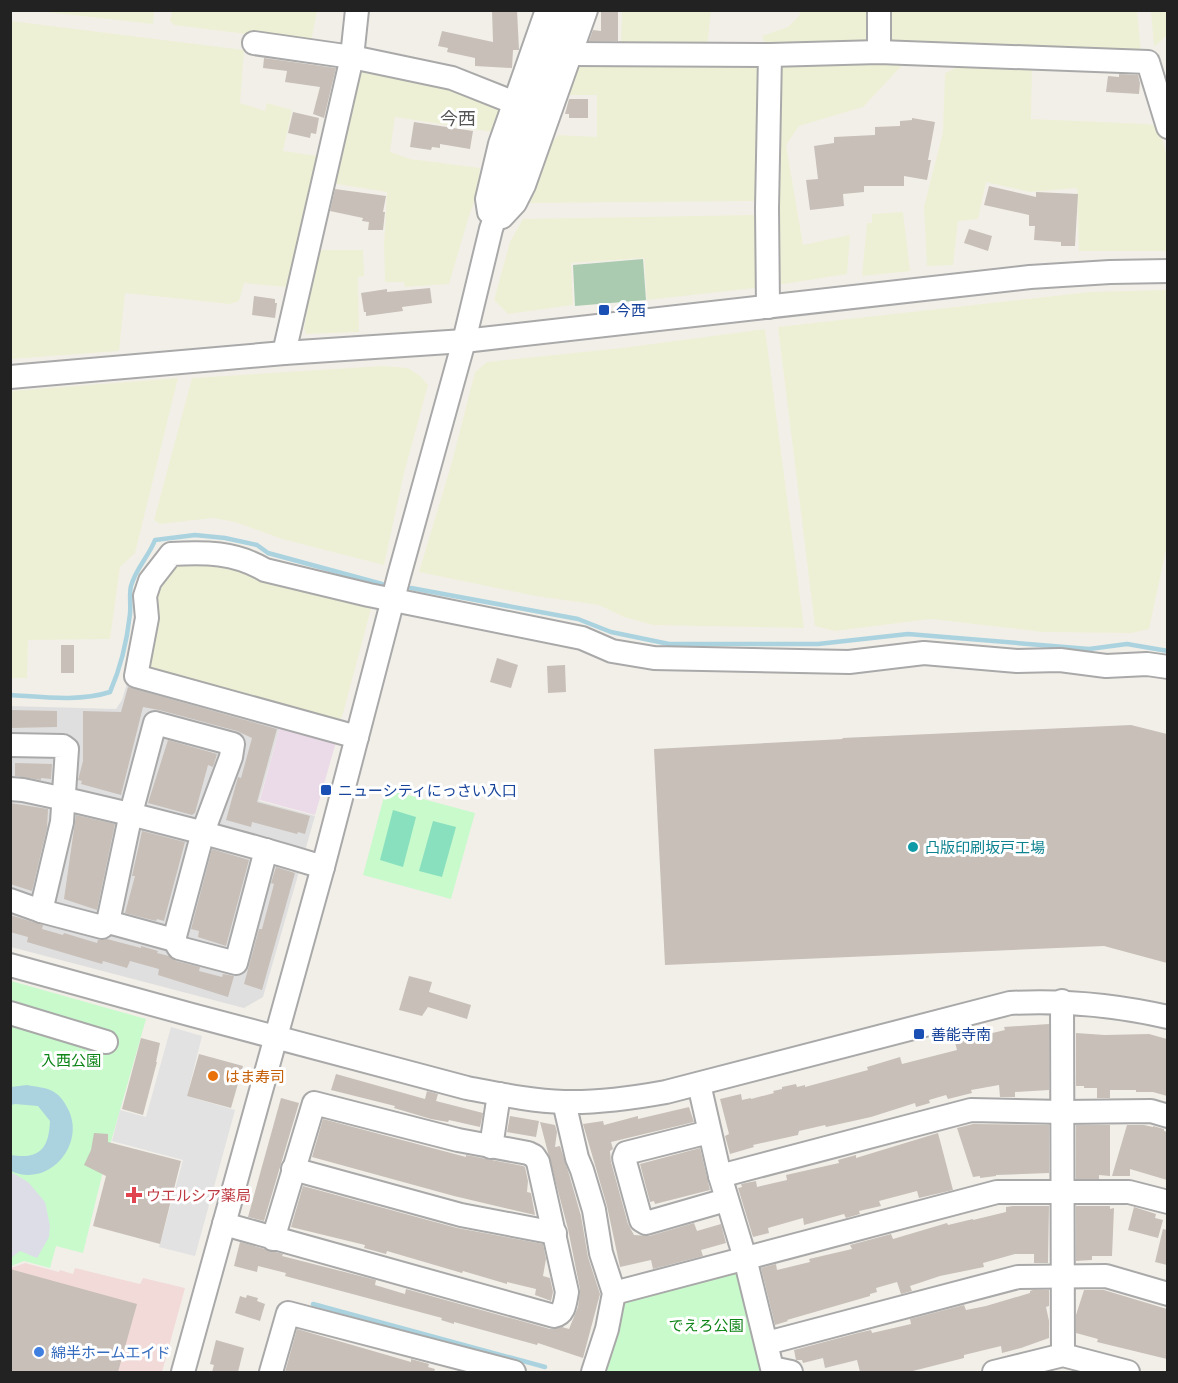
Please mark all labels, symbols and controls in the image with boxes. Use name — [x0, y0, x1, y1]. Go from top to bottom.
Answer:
district label: 今西 — [440, 106, 476, 130]
place label: 今西 — [616, 300, 646, 321]
marker: 今西 — [597, 303, 611, 317]
place label: ニューシティにっさい入口 — [338, 780, 517, 801]
marker: ニューシティにっさい入口 — [319, 783, 333, 797]
place label: 凸版印刷坂戸工場 — [925, 837, 1045, 858]
marker: 凸版印刷坂戸工場 — [906, 840, 920, 854]
place label: 善能寺南 — [931, 1024, 991, 1045]
marker: 善能寺南 — [912, 1027, 926, 1041]
park label: 入西公園 — [41, 1050, 101, 1071]
place label: はま寿司 — [225, 1066, 285, 1087]
marker: はま寿司 — [206, 1069, 220, 1083]
place label: ウエルシア薬局 — [146, 1185, 251, 1206]
marker: ウエルシア薬局 — [127, 1188, 141, 1202]
park label: でえろ公園 — [668, 1315, 744, 1336]
place label: 綿半ホームエイド — [51, 1342, 171, 1363]
marker: 綿半ホームエイド — [32, 1345, 46, 1359]

